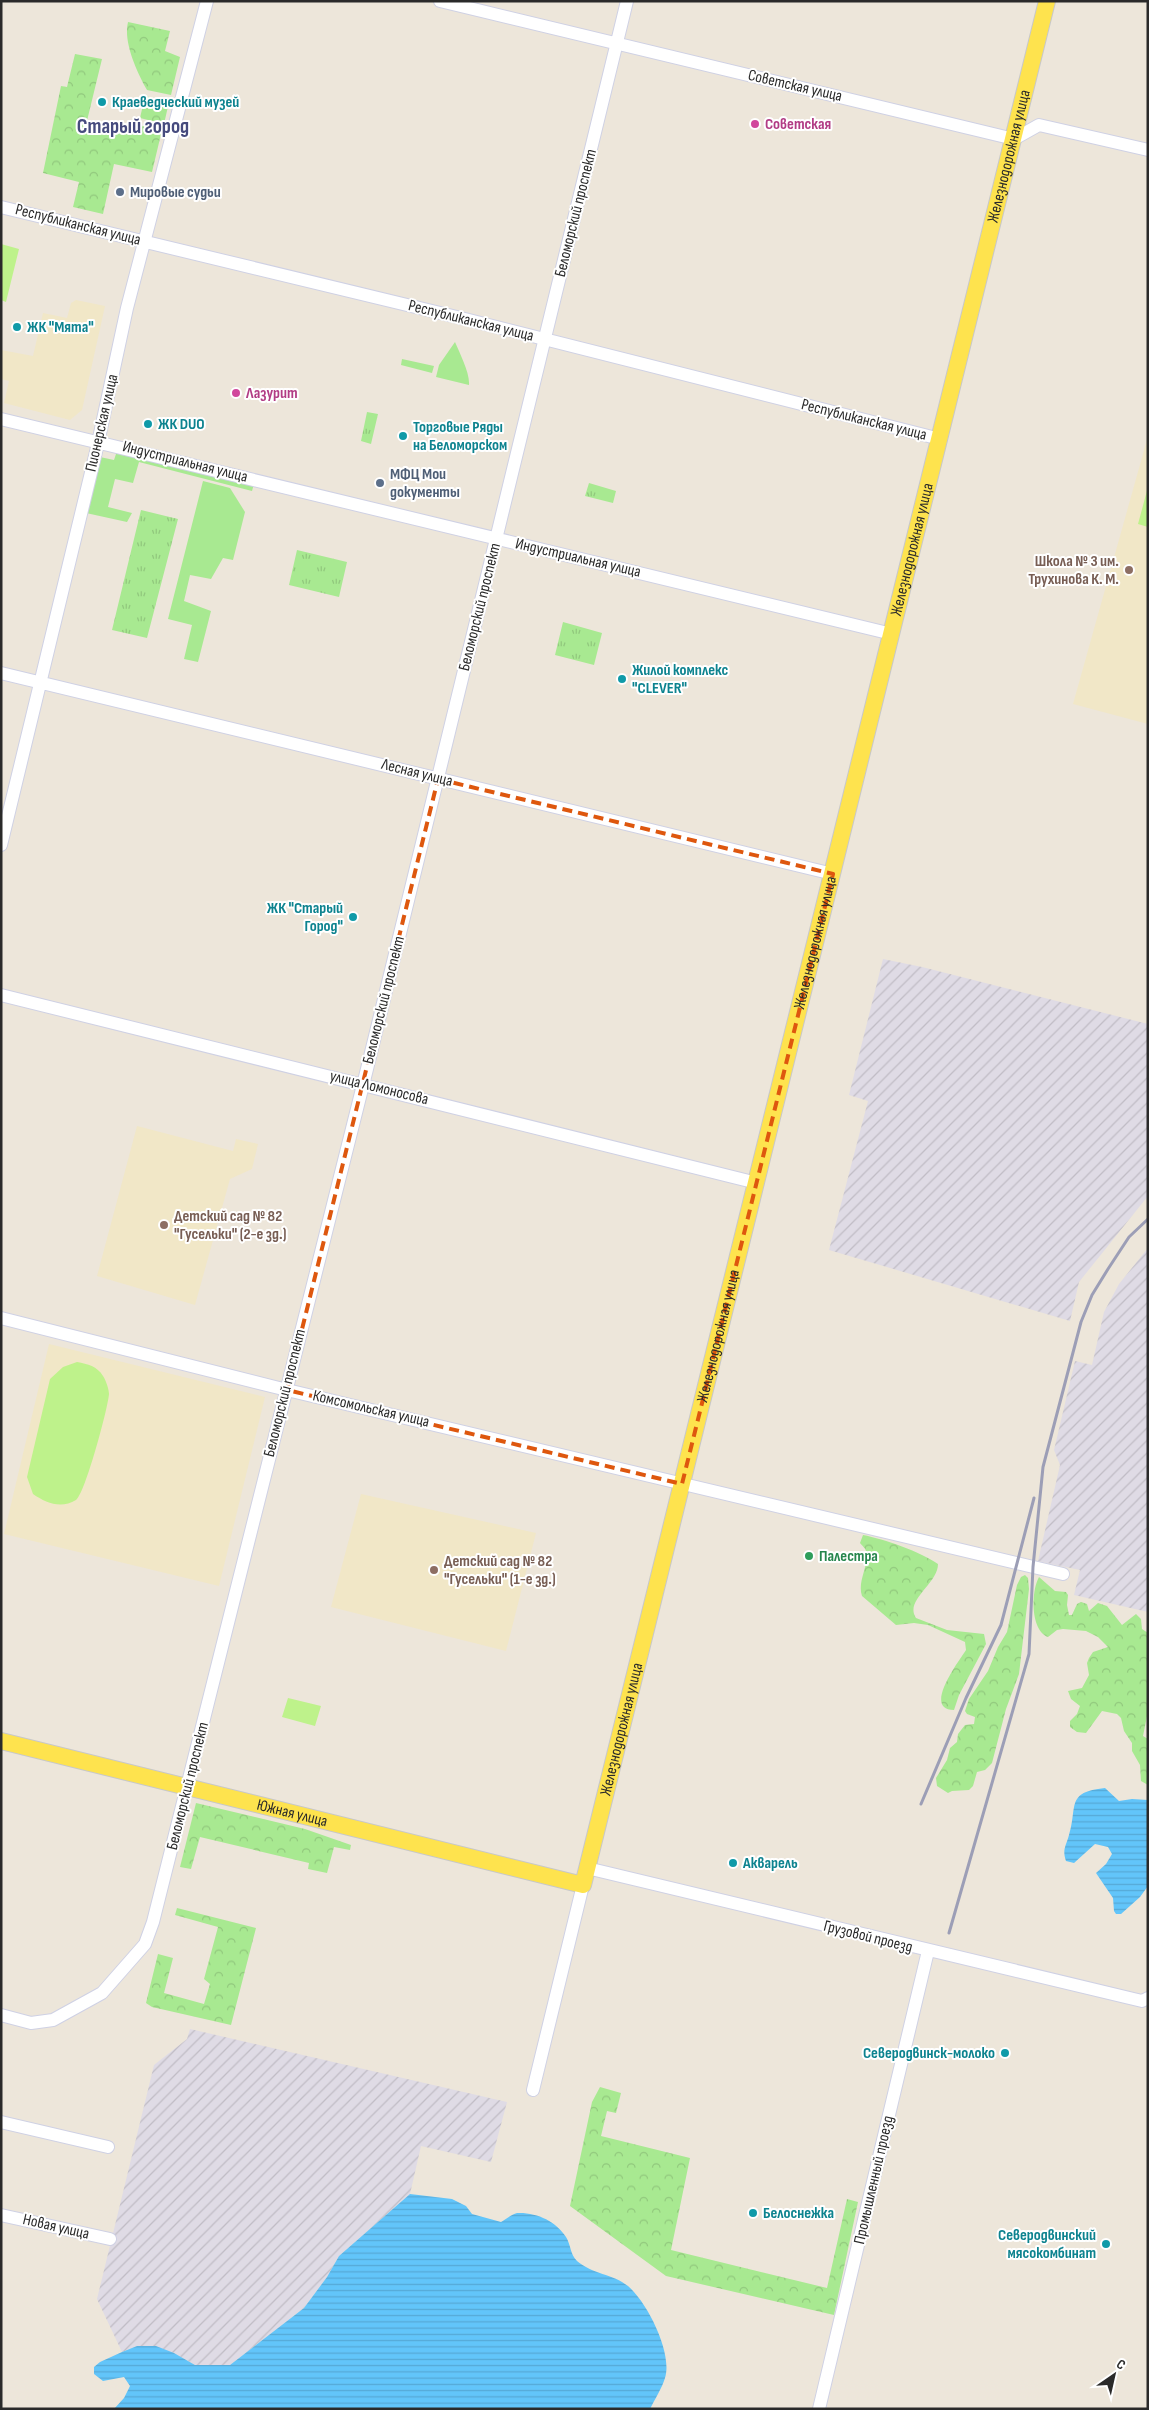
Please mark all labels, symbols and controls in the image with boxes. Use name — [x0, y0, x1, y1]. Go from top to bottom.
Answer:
street label: Советская улица — [746, 66, 844, 106]
street label: Железнодорожная улица — [983, 88, 1034, 225]
place label: Краеведческий музей — [112, 93, 239, 112]
marker: Краеведческий музей — [96, 96, 108, 108]
district label: Старый город — [77, 114, 189, 139]
place label: Советская — [765, 115, 831, 134]
marker: Советская — [749, 118, 761, 130]
street label: Беломорский проспект — [551, 147, 601, 279]
place label: Мировые судьи — [130, 183, 221, 202]
marker: Мировые судьи — [114, 186, 126, 198]
street label: Республиканская улица — [13, 200, 143, 250]
street label: Республиканская улица — [406, 296, 536, 346]
place label: ЖК "Мята" — [27, 318, 94, 337]
marker: ЖК "Мята" — [11, 321, 23, 333]
street label: Пионерская улица — [82, 372, 122, 474]
place label: Лазурит — [245, 384, 298, 403]
marker: Лазурит — [230, 387, 242, 399]
street label: Республиканская улица — [799, 395, 929, 445]
place label: ЖК DUO — [158, 415, 205, 434]
marker: ЖК DUO — [142, 418, 154, 430]
place label: Торговые Ряды на Беломорском — [413, 418, 507, 455]
marker: Торговые Ряды на Беломорском — [397, 430, 409, 442]
street label: Индустриальная улица — [121, 437, 249, 487]
place label: МФЦ Мои документы — [390, 465, 460, 502]
marker: МФЦ Мои документы — [374, 477, 386, 489]
street label: Железнодорожная улица — [886, 481, 937, 618]
street label: Индустриальная улица — [513, 534, 643, 582]
street label: Беломорский проспект — [455, 541, 505, 673]
place label: Школа № 3 им. Трухинова К. М. — [1028, 552, 1119, 589]
marker: Школа № 3 им. Трухинова К. М. — [1123, 564, 1135, 576]
place label: Жилой комплекс "СLEVER" — [632, 661, 729, 698]
marker: Жилой комплекс "СLEVER" — [616, 673, 628, 685]
street label: Лесная улица — [379, 755, 455, 791]
street label: Железнодорожная улица — [790, 874, 841, 1011]
place label: ЖК "Старый Город" — [267, 899, 343, 936]
marker: ЖК "Старый Город" — [347, 911, 359, 923]
street label: Беломорский проспект — [359, 934, 409, 1066]
street label: улица Ломоносова — [328, 1067, 430, 1109]
place label: Детский сад № 82 "Гусельки" (2-е зд.) — [174, 1207, 286, 1244]
marker: Детский сад № 82 "Гусельки" (2-е зд.) — [158, 1219, 170, 1231]
street label: Железнодорожная улица — [693, 1268, 744, 1404]
street label: Беломорский проспект — [260, 1327, 310, 1459]
street label: Комсомольская улица — [311, 1386, 431, 1432]
place label: Палестра — [819, 1547, 878, 1566]
marker: Палестра — [803, 1550, 815, 1562]
place label: Детский сад № 82 "Гусельки" (1-е зд.) — [444, 1552, 556, 1589]
marker: Детский сад № 82 "Гусельки" (1-е зд.) — [428, 1564, 440, 1576]
street label: Железнодорожная улица — [596, 1661, 647, 1798]
street label: Беломорский проспект — [163, 1720, 213, 1852]
street label: Южная улица — [255, 1795, 330, 1831]
place label: Акварель — [742, 1854, 798, 1873]
marker: Акварель — [727, 1857, 739, 1869]
street label: Грузовой проезд — [822, 1917, 914, 1957]
place label: Северодвинск-молоко — [863, 2044, 995, 2063]
marker: Северодвинск-молоко — [999, 2047, 1011, 2059]
street label: Промышленный проезд — [850, 2114, 898, 2246]
place label: Белоснежка — [763, 2204, 834, 2223]
marker: Белоснежка — [747, 2207, 759, 2219]
street label: Новая улица — [21, 2210, 91, 2244]
place label: Северодвинский мясокомбинат — [998, 2226, 1096, 2263]
marker: Северодвинский мясокомбинат — [1100, 2238, 1112, 2250]
north arrow — [1089, 2350, 1139, 2400]
text: С — [1113, 2356, 1129, 2374]

